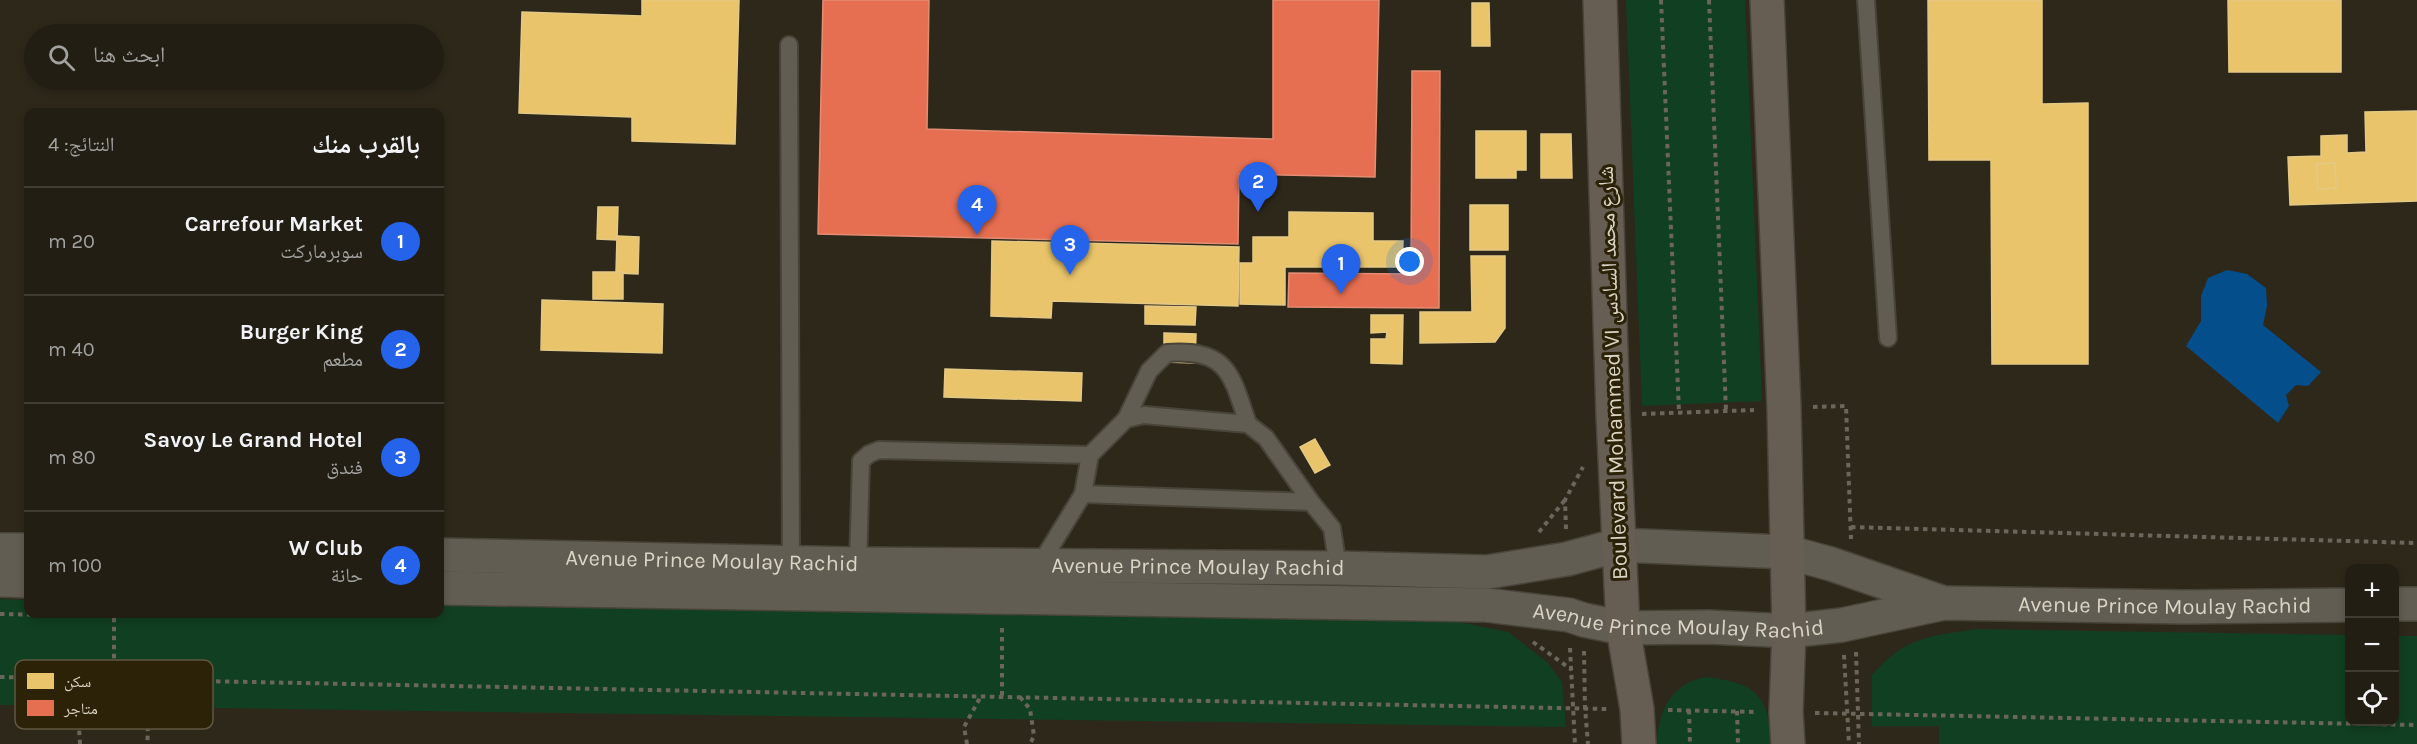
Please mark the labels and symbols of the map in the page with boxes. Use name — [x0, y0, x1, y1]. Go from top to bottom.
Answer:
pin: 2 — [1238, 162, 1278, 212]
street label: Boulevard Mohammed VI شارع محمد السادس — [1593, 166, 1633, 580]
pin: 4 — [958, 186, 996, 235]
pin: 3 — [1050, 226, 1090, 275]
pin: 1 — [1322, 244, 1360, 294]
your location — [1395, 247, 1424, 276]
street label: Avenue Prince Moulay Rachid — [565, 545, 859, 577]
street label: Avenue Prince Moulay Rachid — [1051, 553, 1345, 581]
street label: Avenue Prince Moulay Rachid — [2018, 591, 2312, 620]
street label: Avenue Prince Moulay Rachid — [1531, 598, 1825, 644]
legend — [15, 660, 213, 729]
text: سكن — [64, 672, 91, 692]
text: متاجر — [63, 699, 98, 718]

